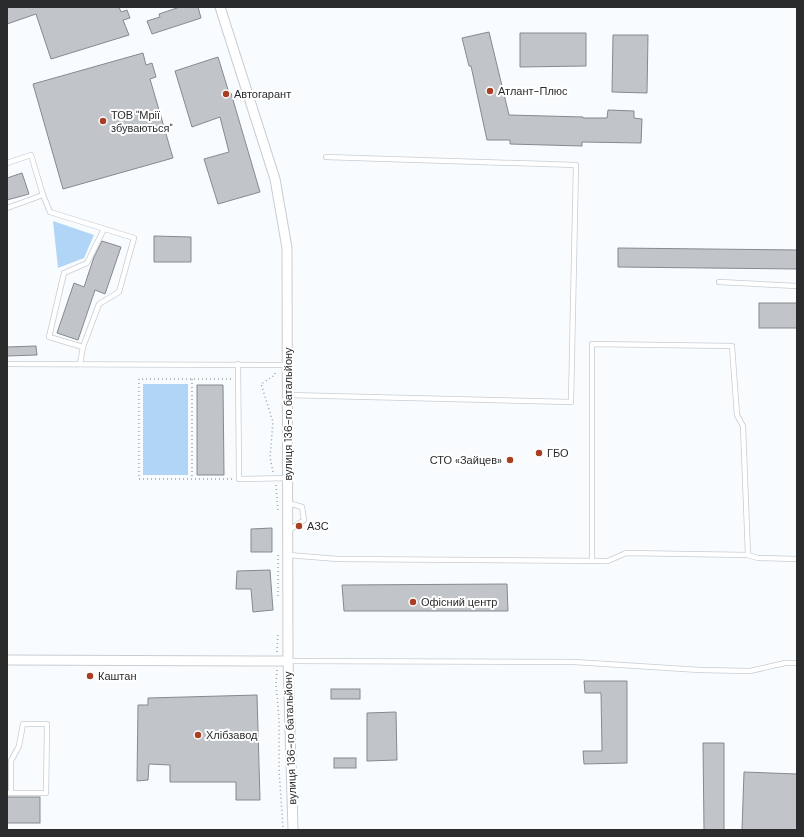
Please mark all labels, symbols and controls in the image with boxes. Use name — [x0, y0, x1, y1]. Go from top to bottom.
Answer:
place label: Атлант-Плюс — [498, 84, 568, 98]
marker: Атлант-Плюс — [485, 86, 495, 96]
place label: Автогарант — [234, 87, 291, 101]
marker: Автогарант — [221, 89, 231, 99]
place label: ТОВ "Мрії збуваються" — [111, 108, 173, 135]
marker: ТОВ "Мрії збуваються" — [98, 116, 108, 126]
street label: вулиця 136-го батальйону — [281, 347, 295, 481]
place label: ГБО — [547, 446, 569, 460]
marker: ГБО — [534, 448, 544, 458]
place label: СТО «Зайцев» — [430, 453, 502, 467]
marker: СТО «Зайцев» — [505, 455, 515, 465]
place label: АЗС — [307, 519, 329, 533]
marker: АЗС — [294, 521, 304, 531]
place label: Офісний центр — [421, 595, 497, 609]
marker: Офісний центр — [408, 597, 418, 607]
place label: Каштан — [98, 669, 136, 683]
marker: Каштан — [85, 671, 95, 681]
street label: вулиця 136-го батальйону — [281, 671, 299, 805]
place label: Хлібзавод — [206, 728, 258, 742]
marker: Хлібзавод — [193, 730, 203, 740]

